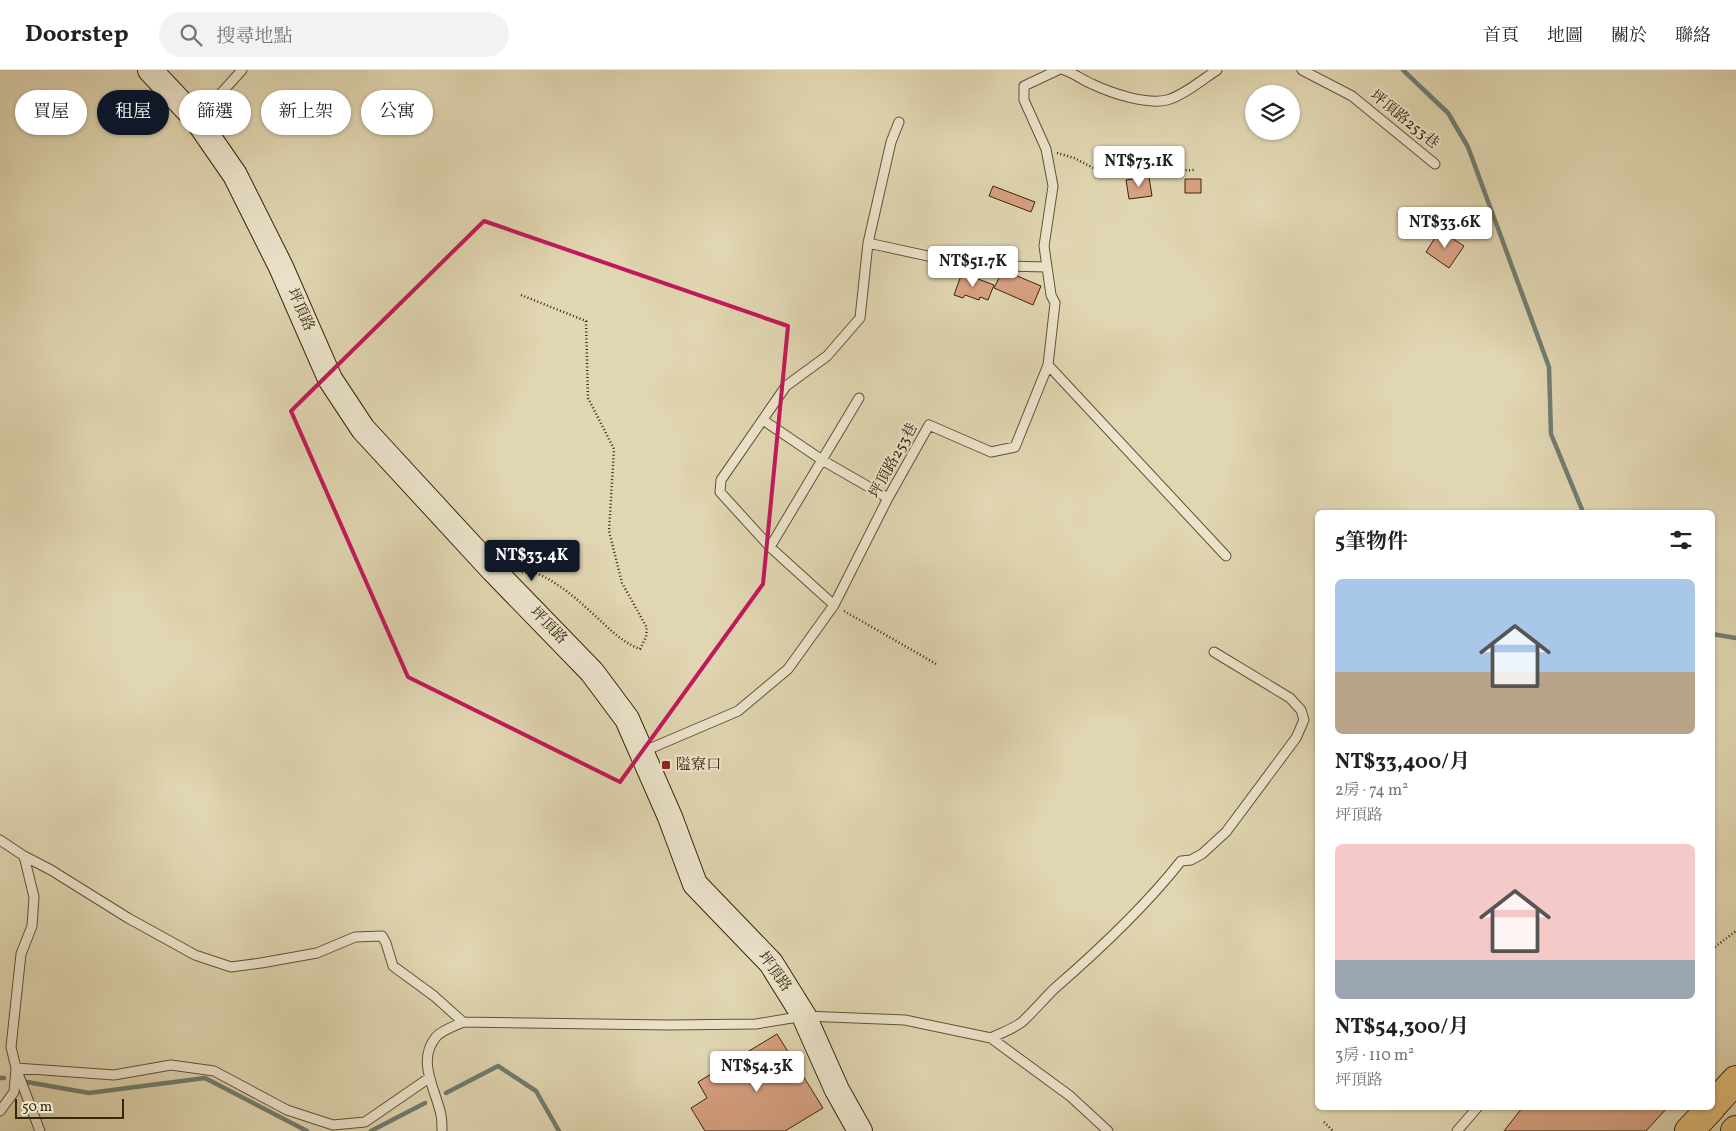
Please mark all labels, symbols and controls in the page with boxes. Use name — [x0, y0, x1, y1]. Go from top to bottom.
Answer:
search box — [159, 12, 509, 57]
text: Doorstep — [25, 18, 129, 52]
icon: search — [177, 21, 205, 49]
text: 搜尋地點 — [217, 24, 293, 50]
text: 首頁 — [1483, 24, 1519, 49]
text: 地圖 — [1547, 24, 1583, 49]
text: 關於 — [1611, 24, 1647, 49]
text: 聯絡 — [1675, 24, 1711, 49]
map controls — [1245, 85, 1300, 140]
button: layers — [1245, 85, 1300, 140]
street label: 坪頂路253巷 — [1365, 86, 1443, 154]
chip: 買屋 — [15, 90, 87, 135]
chip: 租屋 — [97, 90, 169, 135]
chip: 篩選 — [179, 90, 251, 135]
chip: 新上架 — [261, 90, 351, 135]
chip: 公寓 — [361, 90, 433, 135]
pin: NT$73.1K — [1087, 146, 1191, 188]
text: NT$73.1K — [1105, 151, 1173, 173]
pin: NT$33.6K — [1393, 206, 1497, 249]
text: NT$33.6K — [1409, 212, 1481, 234]
pin: NT$51.7K — [921, 246, 1025, 288]
text: NT$51.7K — [939, 251, 1007, 273]
street label: 坪頂路 — [281, 285, 319, 335]
street label: 坪頂路253巷 — [865, 420, 923, 502]
icon: filters — [1667, 526, 1695, 554]
text: 5筆物件 — [1335, 528, 1408, 557]
pin: NT$33.4K — [480, 540, 584, 582]
text: NT$33.4K — [496, 545, 568, 567]
street label: 坪頂路 — [525, 603, 571, 649]
icon: home — [1470, 611, 1560, 701]
text: NT$33,400/月 — [1335, 748, 1470, 777]
place label: 隘寮口 — [676, 755, 721, 776]
marker: 隘寮口 — [660, 759, 672, 771]
text: 2房 · 74 m² — [1335, 780, 1408, 802]
text: 坪頂路 — [1335, 805, 1383, 827]
icon: home — [1470, 876, 1560, 966]
street label: 坪頂路 — [752, 948, 796, 996]
text: NT$54,300/月 — [1335, 1013, 1469, 1042]
text: 3房 · 110 m² — [1335, 1045, 1414, 1067]
pin: NT$54.3K — [705, 1050, 809, 1093]
text: NT$54.3K — [721, 1056, 793, 1078]
text: 坪頂路 — [1335, 1070, 1383, 1092]
scale bar — [15, 1096, 124, 1119]
text: 50 m — [22, 1098, 52, 1117]

